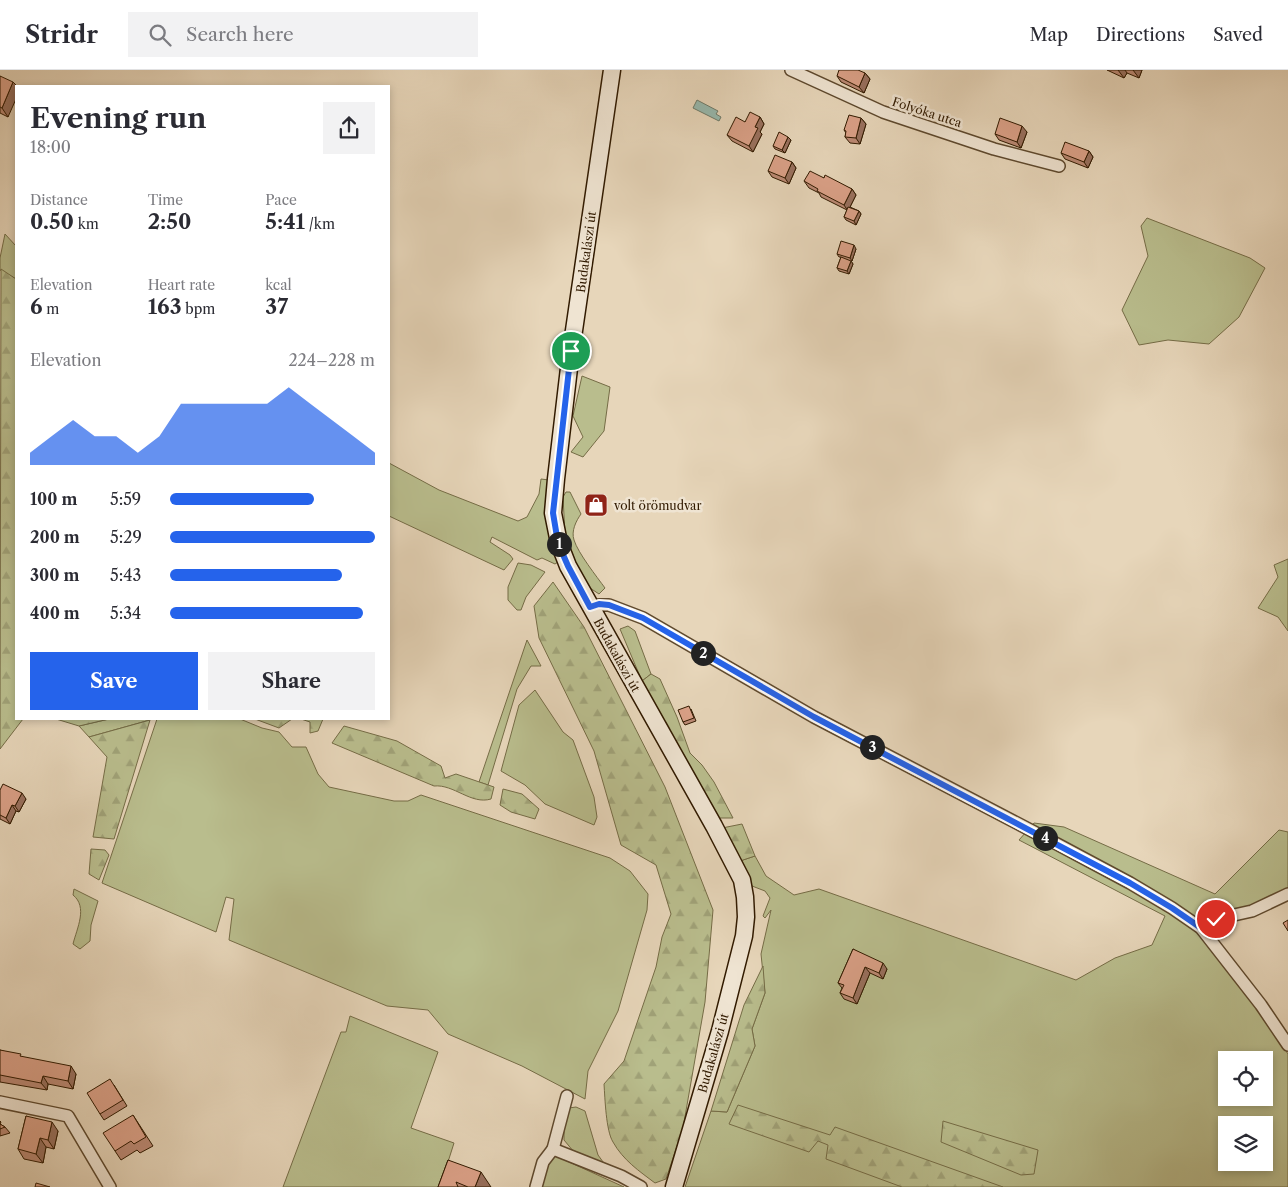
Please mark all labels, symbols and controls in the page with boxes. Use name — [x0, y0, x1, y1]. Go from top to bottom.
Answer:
search box — [128, 12, 478, 57]
text: Stridr — [25, 20, 98, 49]
icon: search — [146, 21, 174, 49]
text: Search here — [186, 23, 294, 46]
text: Map — [1029, 24, 1068, 46]
text: Directions — [1096, 24, 1185, 46]
text: Saved — [1213, 24, 1263, 46]
street label: Folyóka utca — [890, 94, 964, 130]
text: Evening run — [30, 101, 206, 135]
button: share — [323, 102, 375, 154]
text: 18:00 — [30, 137, 71, 157]
text: Distance — [30, 191, 88, 209]
text: Time — [148, 191, 183, 209]
text: Pace — [265, 191, 297, 209]
text: 0.50 — [30, 209, 74, 234]
text: 2:50 — [148, 209, 191, 234]
text: 5:41 — [265, 209, 305, 234]
street label: Budakalászi út — [573, 210, 599, 294]
text: km — [74, 215, 99, 233]
text: /km — [305, 215, 335, 233]
text: Elevation — [30, 276, 93, 294]
text: Heart rate — [148, 276, 215, 294]
text: kcal — [265, 276, 292, 294]
text: 6 — [30, 294, 43, 319]
text: 163 — [148, 294, 182, 319]
text: 37 — [265, 294, 288, 319]
text: m — [43, 300, 59, 318]
text: bpm — [182, 300, 215, 318]
pin — [550, 330, 592, 372]
icon: arrive — [557, 337, 585, 365]
text: Elevation — [30, 350, 101, 370]
text: 224–228 m — [288, 350, 375, 370]
text: 100 m — [30, 489, 77, 509]
text: 5:59 — [110, 489, 141, 509]
shop icon: volt örömudvar — [583, 492, 609, 518]
place label: volt örömudvar — [613, 498, 701, 513]
text: 200 m — [30, 527, 80, 547]
text: 5:29 — [110, 527, 142, 547]
pin: 1 — [546, 532, 572, 556]
text: 1 — [556, 535, 563, 553]
text: 300 m — [30, 565, 79, 585]
text: 5:43 — [110, 565, 141, 585]
text: 400 m — [30, 603, 80, 623]
text: 5:34 — [110, 603, 141, 623]
street label: Budakalászi út — [591, 615, 644, 695]
pin: 2 — [690, 640, 716, 666]
text: 2 — [699, 644, 708, 662]
button: Save — [30, 652, 198, 710]
button: Share — [208, 652, 375, 710]
pin: 3 — [860, 734, 884, 760]
text: 3 — [869, 738, 876, 756]
pin: 4 — [1032, 826, 1058, 850]
text: 4 — [1041, 829, 1050, 847]
pin — [1195, 898, 1237, 940]
icon: check — [1202, 905, 1230, 933]
street label: Budakalászi út — [694, 1011, 732, 1095]
map controls — [1218, 1051, 1273, 1171]
button: locate — [1218, 1051, 1273, 1106]
button: layers — [1218, 1116, 1273, 1171]

